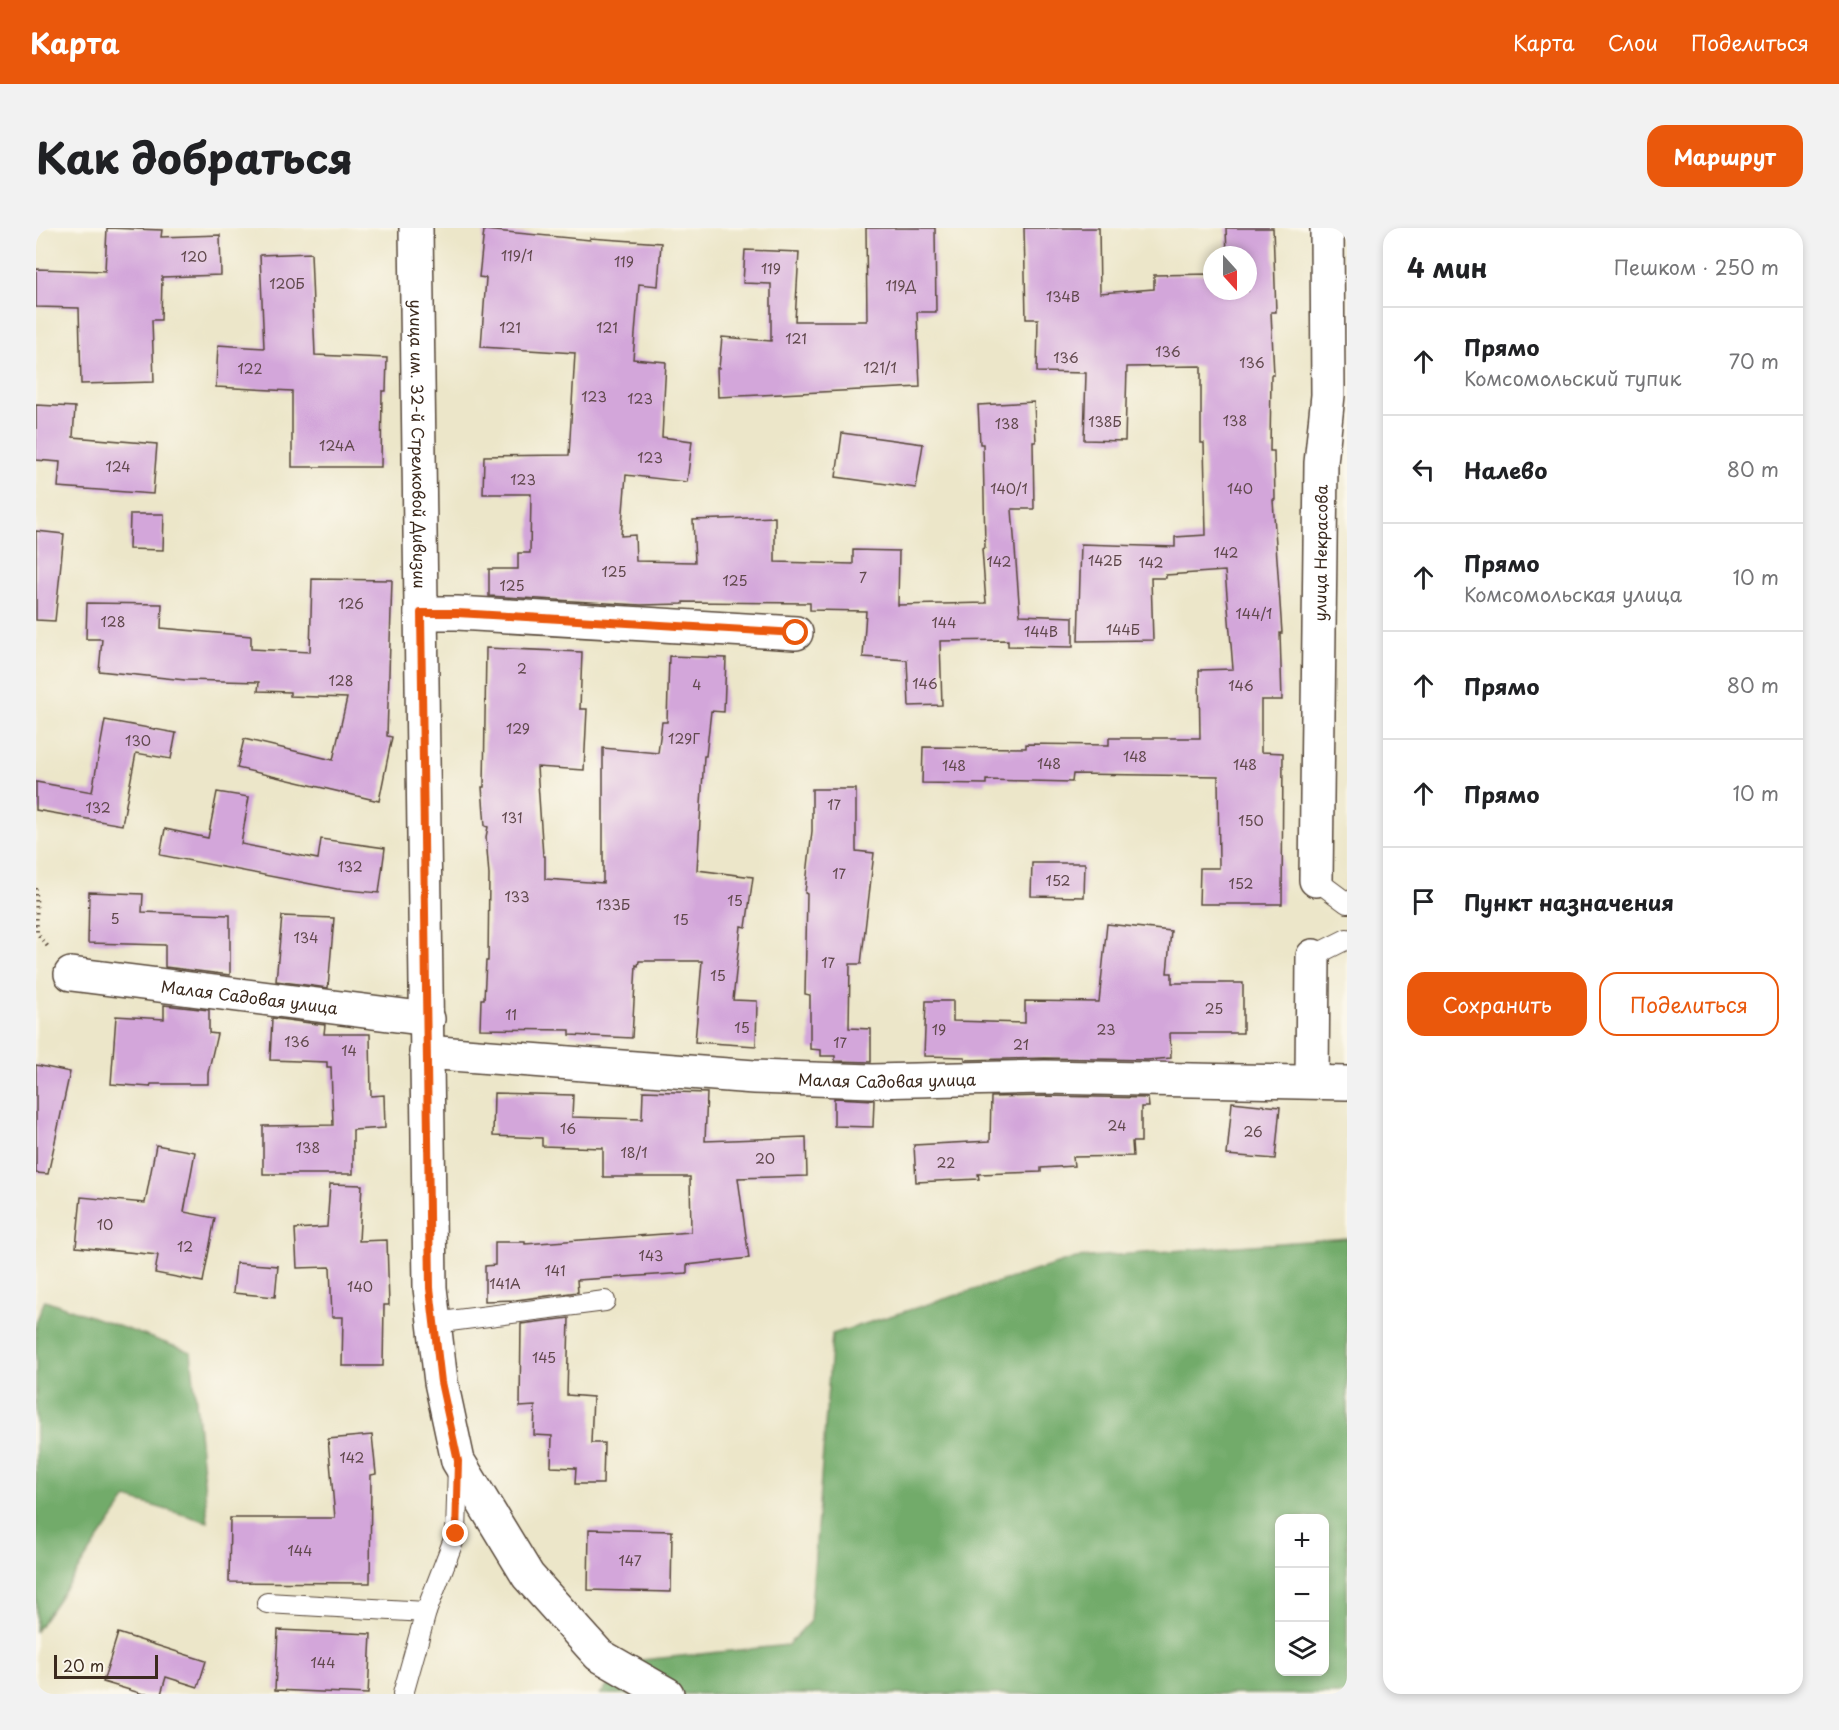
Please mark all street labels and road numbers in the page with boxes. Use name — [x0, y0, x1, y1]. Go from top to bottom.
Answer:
street label: улица им. 32-й Стрелковой Дивизии — [405, 299, 433, 589]
street label: улица Некрасова — [1307, 484, 1333, 622]
street label: Малая Садовая улица — [160, 973, 339, 1020]
street label: Малая Садовая улица — [798, 1066, 976, 1093]

